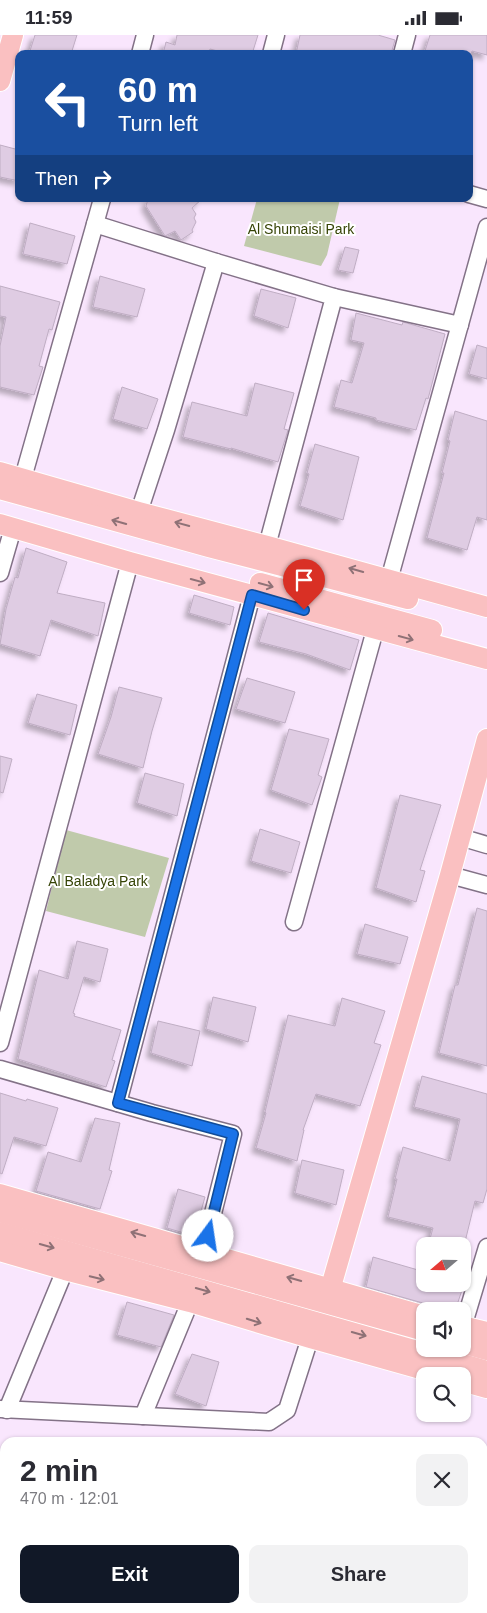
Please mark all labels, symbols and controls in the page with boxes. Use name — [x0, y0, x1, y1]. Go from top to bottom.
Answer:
text: 11:59 — [25, 7, 73, 28]
icon: left — [35, 70, 100, 135]
text: 60 m — [118, 70, 198, 109]
text: Turn left — [118, 111, 198, 136]
icon: right — [88, 165, 116, 193]
text: Then — [35, 168, 78, 189]
park label: Al Shumaisi Park — [248, 221, 355, 237]
one-way arrow — [111, 516, 127, 526]
one-way arrow — [174, 518, 190, 528]
pin — [283, 559, 325, 610]
one-way arrow — [348, 565, 364, 575]
icon: arrive — [290, 566, 318, 594]
one-way arrow — [190, 576, 206, 586]
one-way arrow — [258, 581, 274, 590]
one-way arrow — [397, 633, 413, 643]
park label: Al Baladya Park — [48, 873, 149, 889]
position arrow — [181, 1209, 233, 1261]
one-way arrow — [130, 1229, 146, 1239]
north arrow — [416, 1237, 471, 1293]
map controls — [416, 1237, 471, 1422]
one-way arrow — [38, 1241, 54, 1251]
one-way arrow — [89, 1274, 105, 1284]
one-way arrow — [286, 1274, 302, 1284]
one-way arrow — [195, 1285, 211, 1295]
button: sound — [416, 1302, 471, 1357]
one-way arrow — [246, 1317, 262, 1327]
one-way arrow — [351, 1330, 367, 1339]
button: search — [416, 1367, 471, 1422]
text: 2 min — [20, 1454, 98, 1487]
button: close — [416, 1454, 468, 1506]
text: 470 m · 12:01 — [20, 1490, 119, 1507]
button: Exit — [20, 1545, 239, 1603]
button: Share — [249, 1545, 468, 1603]

